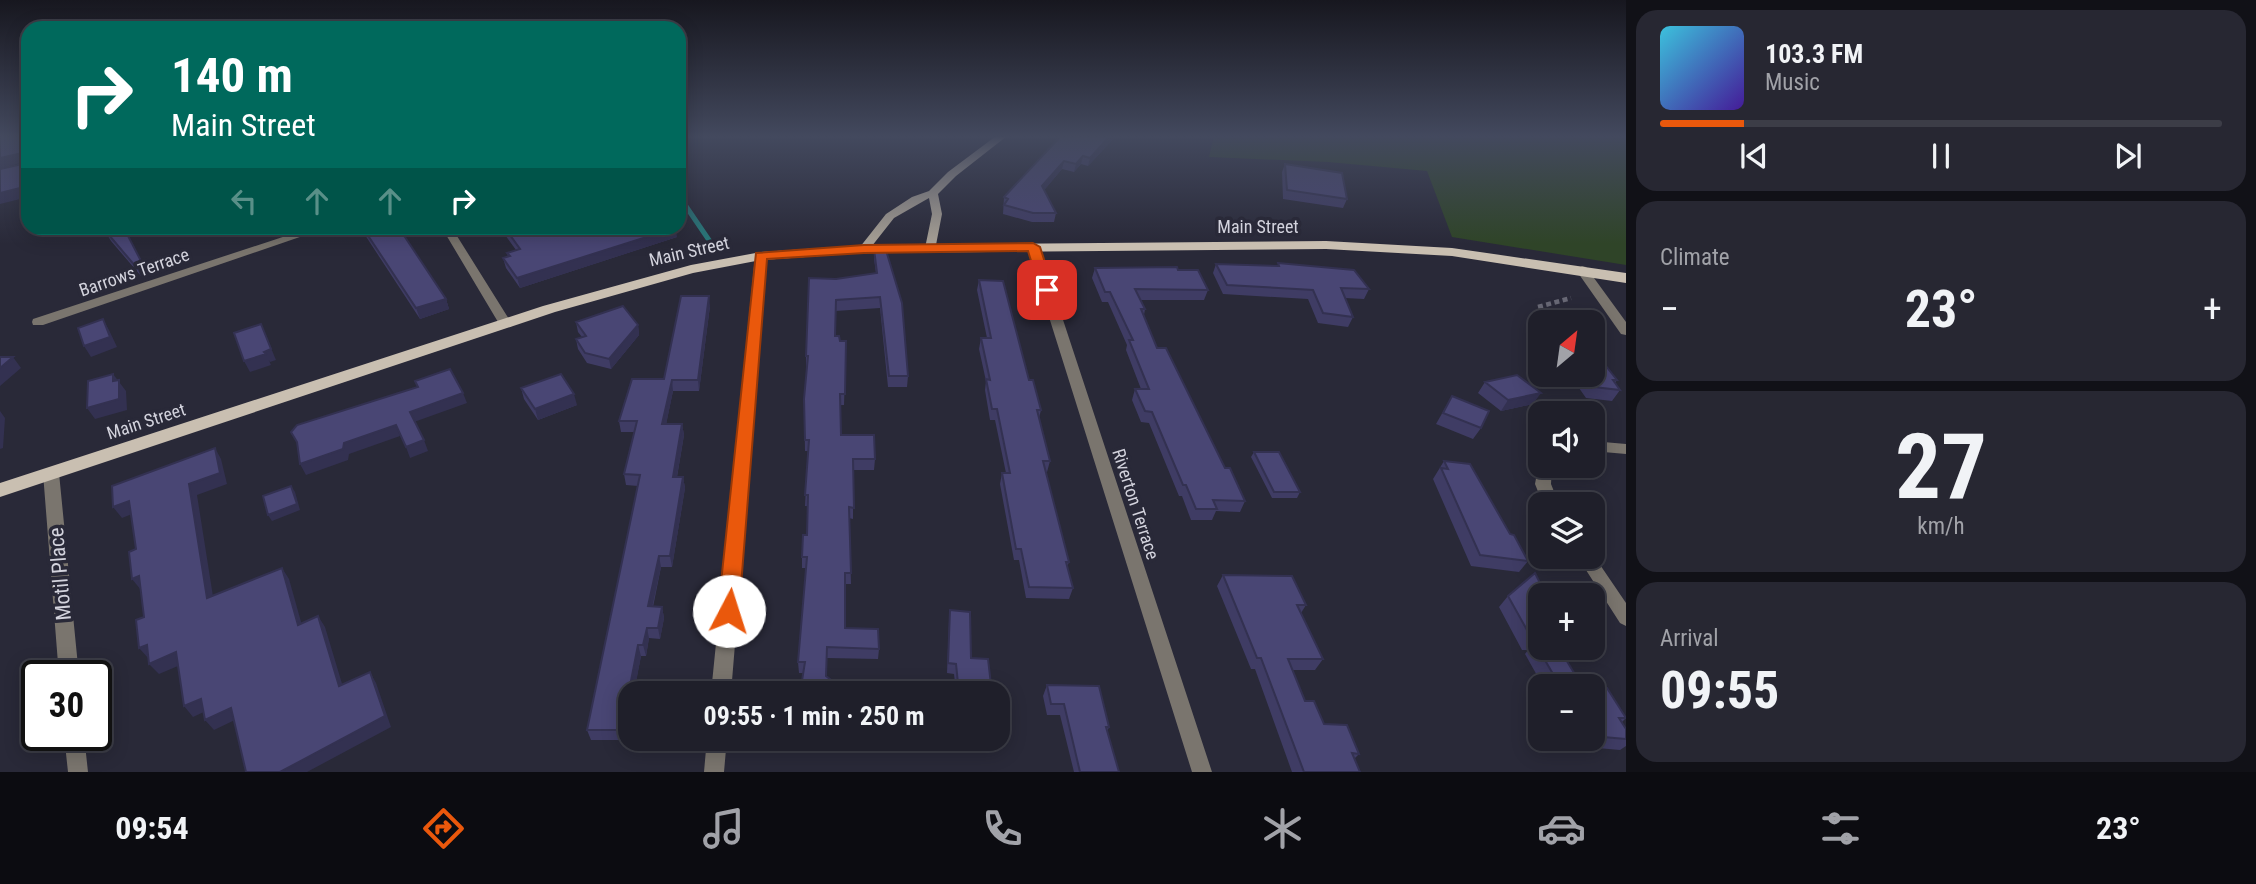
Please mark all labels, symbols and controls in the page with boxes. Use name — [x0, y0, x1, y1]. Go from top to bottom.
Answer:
text: 103.3 FM — [1765, 39, 1863, 69]
text: 140 m — [171, 47, 293, 104]
icon: right — [56, 49, 147, 140]
text: Music — [1765, 69, 1820, 96]
text: Main Street — [171, 106, 316, 144]
icon: previous — [1735, 137, 1773, 175]
icon: pause — [1922, 137, 1960, 175]
icon: next — [2109, 137, 2147, 175]
icon: left — [225, 182, 263, 220]
icon: ahead — [298, 182, 336, 220]
icon: ahead — [371, 182, 409, 220]
icon: right — [444, 182, 482, 220]
street label: Main Street — [1217, 216, 1299, 237]
street label: Main Street — [647, 232, 731, 270]
street label: Barrows Terrace — [76, 243, 192, 301]
text: Climate — [1660, 244, 1730, 271]
pin — [1017, 260, 1077, 320]
icon: arrive — [1028, 271, 1066, 309]
text: 23° — [1905, 279, 1977, 340]
text: − — [1660, 287, 1679, 331]
text: + — [2203, 287, 2222, 331]
north arrow — [1528, 310, 1605, 387]
map controls — [1528, 310, 1605, 751]
street label: Main Street — [104, 398, 188, 444]
button: sound — [1528, 401, 1605, 478]
text: 27 — [1895, 414, 1987, 520]
street label: Riverton Terrace — [1108, 446, 1164, 562]
button: layers — [1528, 492, 1605, 569]
text: km/h — [1917, 513, 1965, 540]
street label: Motil Place — [44, 526, 76, 621]
position arrow — [692, 574, 766, 648]
button: + — [1528, 583, 1605, 660]
text: Arrival — [1660, 625, 1719, 652]
speed limit sign: 30 — [21, 660, 112, 751]
text: 09:55 — [1660, 660, 1779, 721]
button: − — [1528, 674, 1605, 751]
text: 09:55 · 1 min · 250 m — [704, 701, 924, 731]
icon: directions — [419, 804, 468, 853]
icon: music — [699, 804, 748, 853]
icon: phone — [978, 804, 1027, 853]
icon: climate — [1258, 804, 1307, 853]
icon: car — [1537, 804, 1586, 853]
icon: filters — [1816, 804, 1865, 853]
text: 09:54 — [115, 809, 189, 847]
text: 23° — [2096, 809, 2141, 847]

